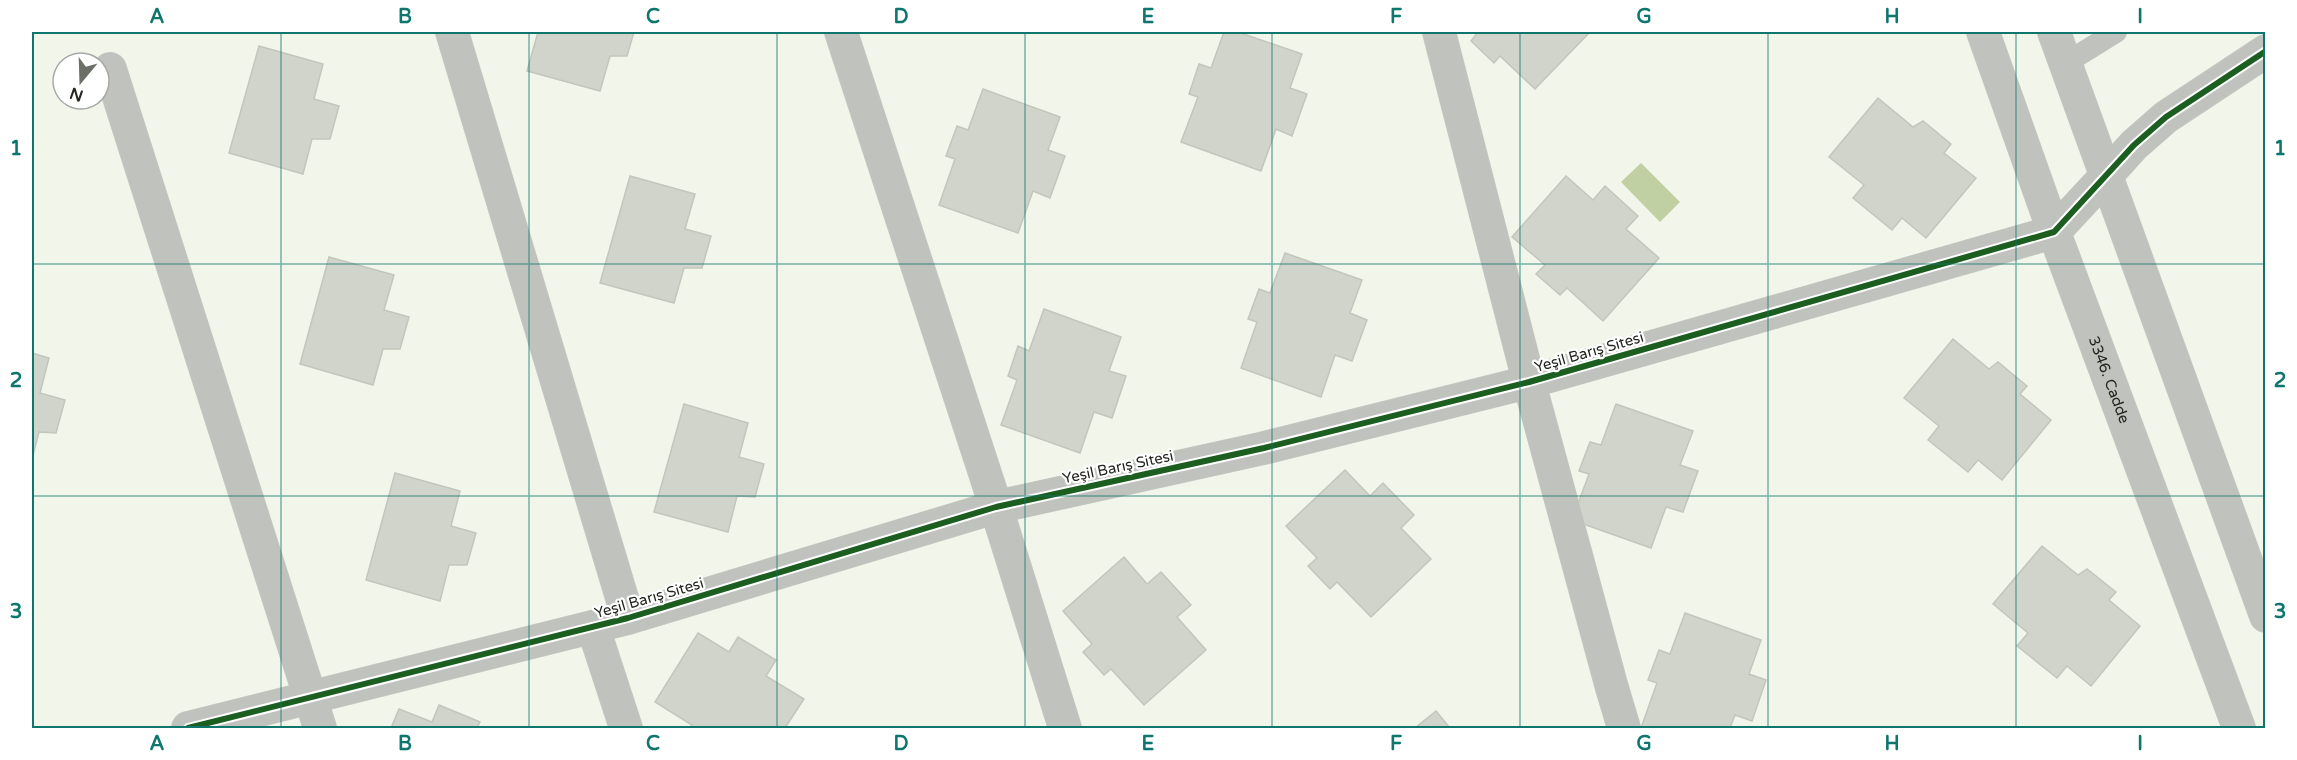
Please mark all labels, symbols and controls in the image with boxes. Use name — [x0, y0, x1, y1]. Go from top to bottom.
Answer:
text: A — [150, 5, 165, 29]
text: B — [398, 5, 412, 29]
text: C — [646, 5, 660, 29]
text: D — [893, 5, 909, 29]
text: E — [1142, 5, 1155, 29]
text: F — [1390, 5, 1402, 29]
text: G — [1636, 5, 1652, 29]
text: H — [1884, 5, 1900, 29]
text: I — [2137, 5, 2143, 29]
north arrow — [51, 51, 111, 111]
text: N — [67, 83, 86, 106]
text: 1 — [10, 137, 22, 161]
text: 1 — [2274, 137, 2286, 161]
street label: Yeşil Barış Sitesi — [1532, 328, 1646, 376]
street label: 3346. Cadde — [2085, 334, 2134, 426]
text: 2 — [10, 369, 22, 393]
text: 2 — [2274, 369, 2286, 393]
street label: Yeşil Barış Sitesi — [1061, 446, 1175, 488]
street label: Yeşil Barış Sitesi — [592, 574, 706, 622]
text: 3 — [10, 600, 22, 624]
text: 3 — [2274, 600, 2286, 624]
text: A — [150, 732, 165, 756]
text: B — [398, 732, 412, 756]
text: C — [646, 732, 660, 756]
text: D — [893, 732, 909, 756]
text: E — [1142, 732, 1155, 756]
text: F — [1390, 732, 1402, 756]
text: G — [1636, 732, 1652, 756]
text: H — [1884, 732, 1900, 756]
text: I — [2137, 732, 2143, 756]

